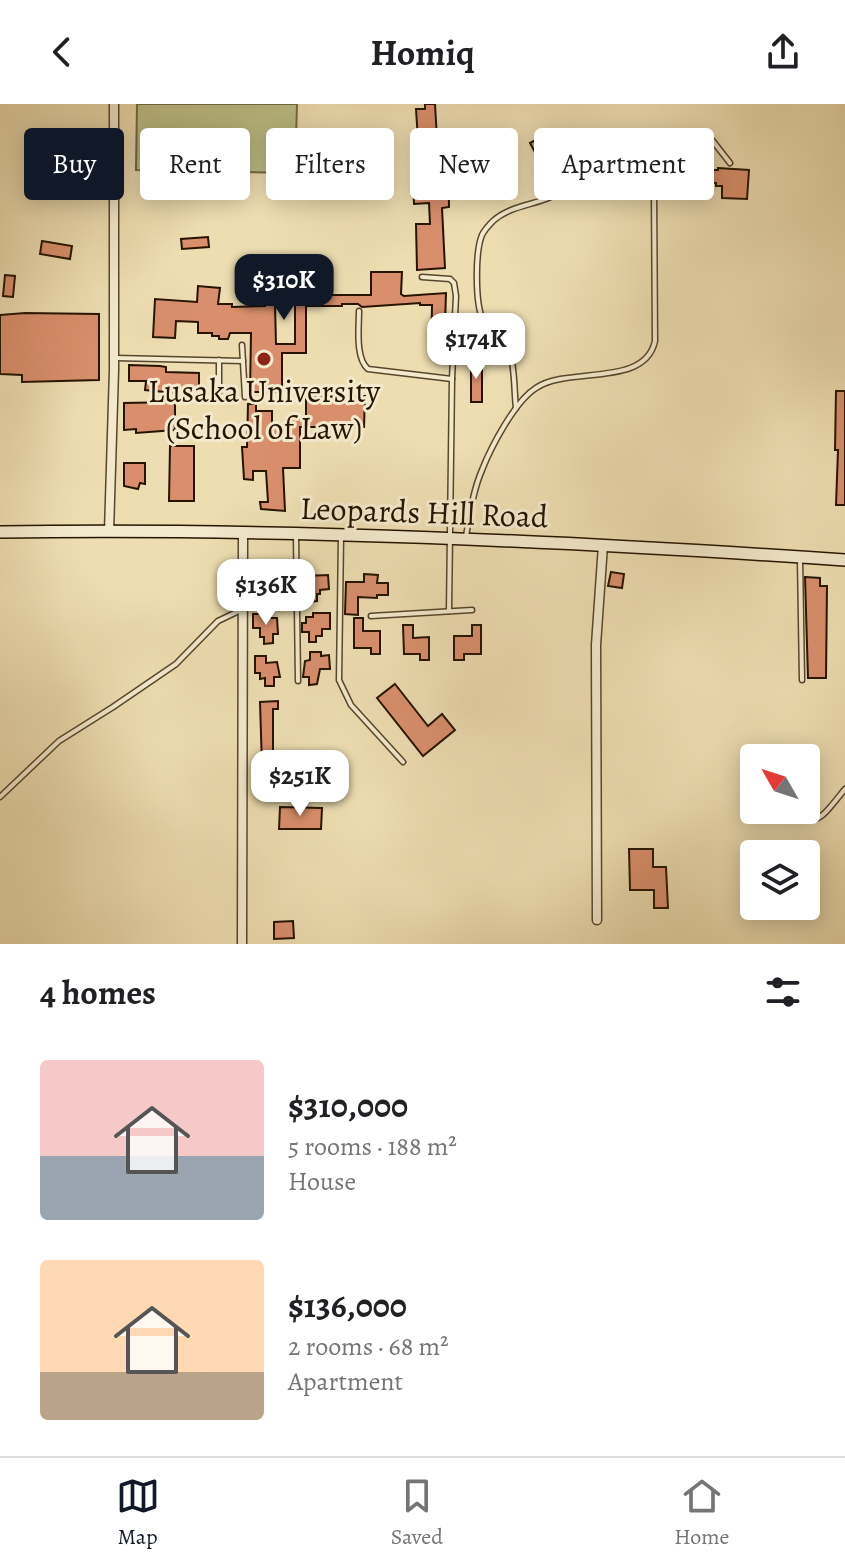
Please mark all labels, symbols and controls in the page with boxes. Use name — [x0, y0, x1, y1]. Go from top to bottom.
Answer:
text: Homiq — [370, 28, 475, 77]
icon: back — [40, 30, 84, 74]
icon: share — [761, 30, 805, 74]
chip: Buy — [24, 128, 124, 200]
chip: Rent — [140, 128, 250, 200]
chip: Filters — [266, 128, 394, 200]
chip: New — [410, 128, 518, 200]
chip: Apartment — [534, 128, 714, 200]
pin: $310K — [228, 254, 340, 322]
text: $310K — [253, 262, 315, 297]
pin: $174K — [420, 313, 532, 381]
text: $174K — [445, 321, 507, 356]
marker: Lusaka University (School of Law) — [255, 350, 273, 368]
place label: Lusaka University (School of Law) — [148, 369, 381, 450]
street label: Leopards Hill Road — [299, 486, 550, 538]
pin: $136K — [210, 559, 322, 627]
text: $136K — [235, 567, 297, 602]
north arrow — [740, 744, 820, 824]
map controls — [740, 744, 820, 920]
pin: $251K — [244, 750, 356, 818]
text: $251K — [269, 758, 331, 793]
button: layers — [740, 840, 820, 920]
text: 4 homes — [40, 969, 156, 1016]
icon: filters — [761, 970, 805, 1014]
text: $310,000 — [288, 1082, 408, 1129]
icon: home — [104, 1092, 200, 1188]
text: 5 rooms · 188 m² — [288, 1129, 457, 1164]
text: House — [288, 1164, 356, 1199]
text: $136,000 — [288, 1282, 407, 1329]
icon: home — [104, 1292, 200, 1388]
text: 2 rooms · 68 m² — [288, 1329, 449, 1364]
text: Apartment — [288, 1364, 403, 1399]
tab: Map — [116, 1474, 160, 1552]
tab: Saved — [391, 1474, 443, 1552]
tab: Home — [674, 1474, 729, 1552]

